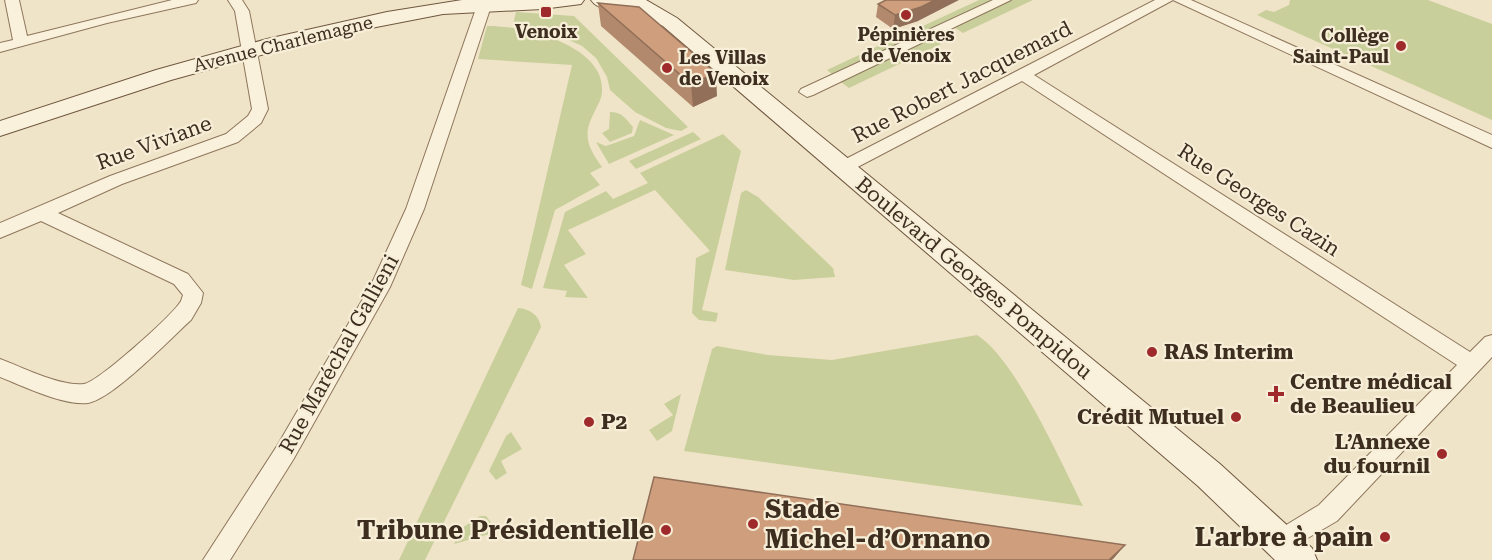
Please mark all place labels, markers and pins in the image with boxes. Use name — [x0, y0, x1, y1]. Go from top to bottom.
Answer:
marker: Venoix — [539, 5, 553, 19]
marker: Pépinières de Venoix — [899, 8, 913, 22]
place label: Venoix — [515, 21, 578, 42]
place label: Pépinières de Venoix — [857, 24, 955, 66]
place label: Collège Saint-Paul — [1293, 25, 1389, 67]
marker: Collège Saint-Paul — [1394, 39, 1408, 53]
place label: Les Villas de Venoix — [679, 47, 769, 89]
marker: Les Villas de Venoix — [660, 61, 674, 75]
place label: RAS Interim — [1164, 340, 1294, 364]
marker: RAS Interim — [1145, 345, 1159, 359]
place label: Centre médical de Beaulieu — [1290, 370, 1452, 418]
marker: Centre médical de Beaulieu — [1267, 385, 1285, 403]
place label: Crédit Mutuel — [1077, 405, 1224, 429]
place label: P2 — [601, 410, 627, 434]
marker: Crédit Mutuel — [1229, 410, 1243, 424]
marker: P2 — [582, 415, 596, 429]
place label: L’Annexe du fournil — [1323, 430, 1430, 478]
marker: L’Annexe du fournil — [1435, 447, 1449, 461]
place label: Stade Michel-d’Ornano — [765, 494, 990, 554]
place label: Tribune Présidentielle — [357, 515, 654, 545]
marker: Stade Michel-d’Ornano — [746, 517, 760, 531]
place label: L'arbre à pain — [1195, 522, 1373, 552]
marker: Tribune Présidentielle — [659, 523, 673, 537]
marker: L'arbre à pain — [1378, 530, 1392, 544]

